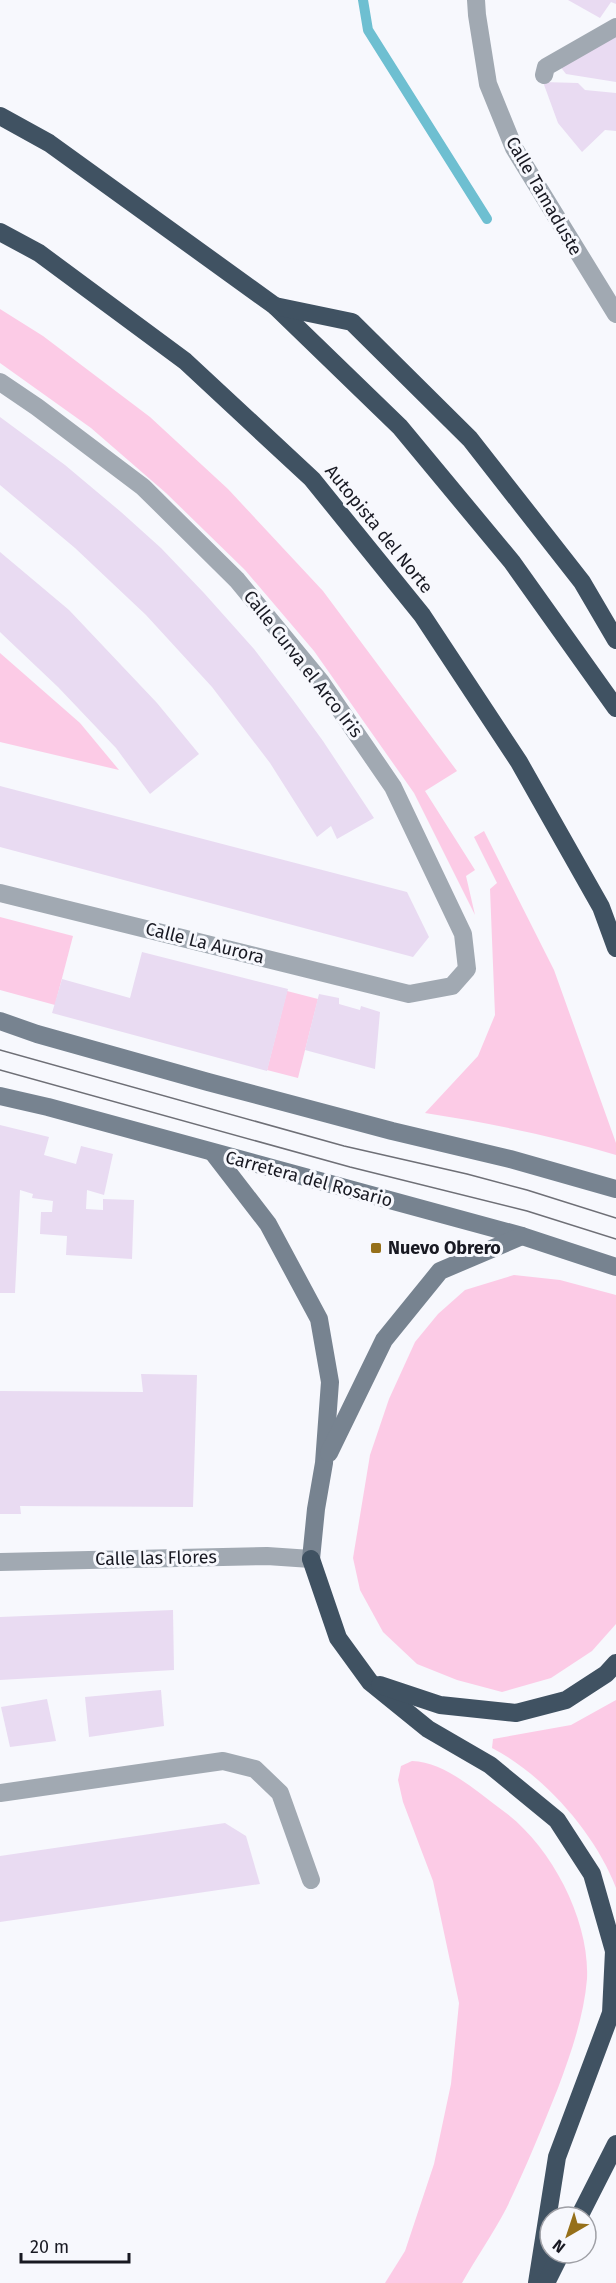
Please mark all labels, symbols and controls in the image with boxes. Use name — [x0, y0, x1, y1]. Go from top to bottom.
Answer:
street label: Calle Tamaduste — [501, 133, 587, 259]
street label: Autopista del Norte — [320, 460, 438, 598]
street label: Calle Curva el Arco Iris — [239, 586, 367, 742]
street label: Calle La Aurora — [143, 918, 267, 968]
street label: Carretera del Rosario — [223, 1146, 395, 1212]
place label: Nuevo Obrero — [388, 1237, 501, 1259]
marker: Nuevo Obrero — [369, 1241, 383, 1255]
street label: Calle las Flores — [95, 1546, 217, 1570]
north arrow — [538, 2205, 598, 2265]
scale bar — [21, 2226, 129, 2264]
text: 20 m — [30, 2236, 69, 2258]
text: N — [549, 2236, 569, 2257]

